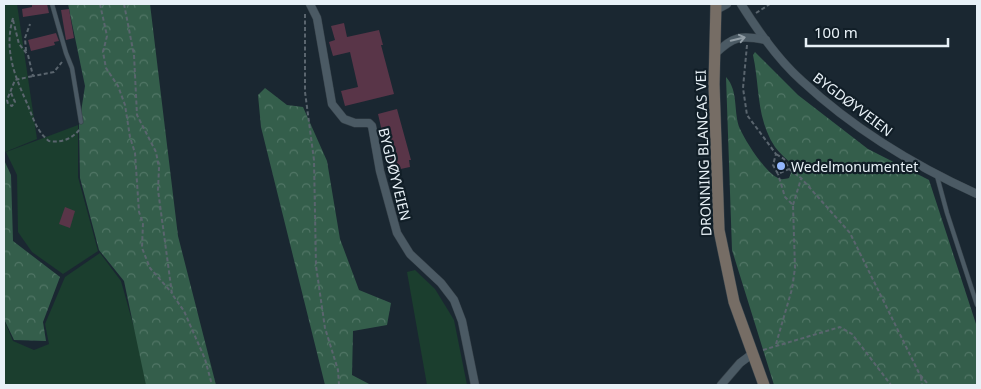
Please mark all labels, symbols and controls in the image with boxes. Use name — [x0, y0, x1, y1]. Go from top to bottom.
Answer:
scale bar — [806, 15, 948, 47]
text: 100 m — [814, 22, 858, 42]
one-way arrow — [730, 34, 746, 43]
street label: BYGDØYVEIEN — [809, 68, 897, 140]
street label: DRONNING BLANCAS VEI — [691, 69, 715, 236]
street label: BYGDØYVEIEN — [374, 125, 416, 223]
place label: Wedelmonumentet — [791, 157, 918, 176]
marker: Wedelmonumentet — [775, 160, 787, 172]

